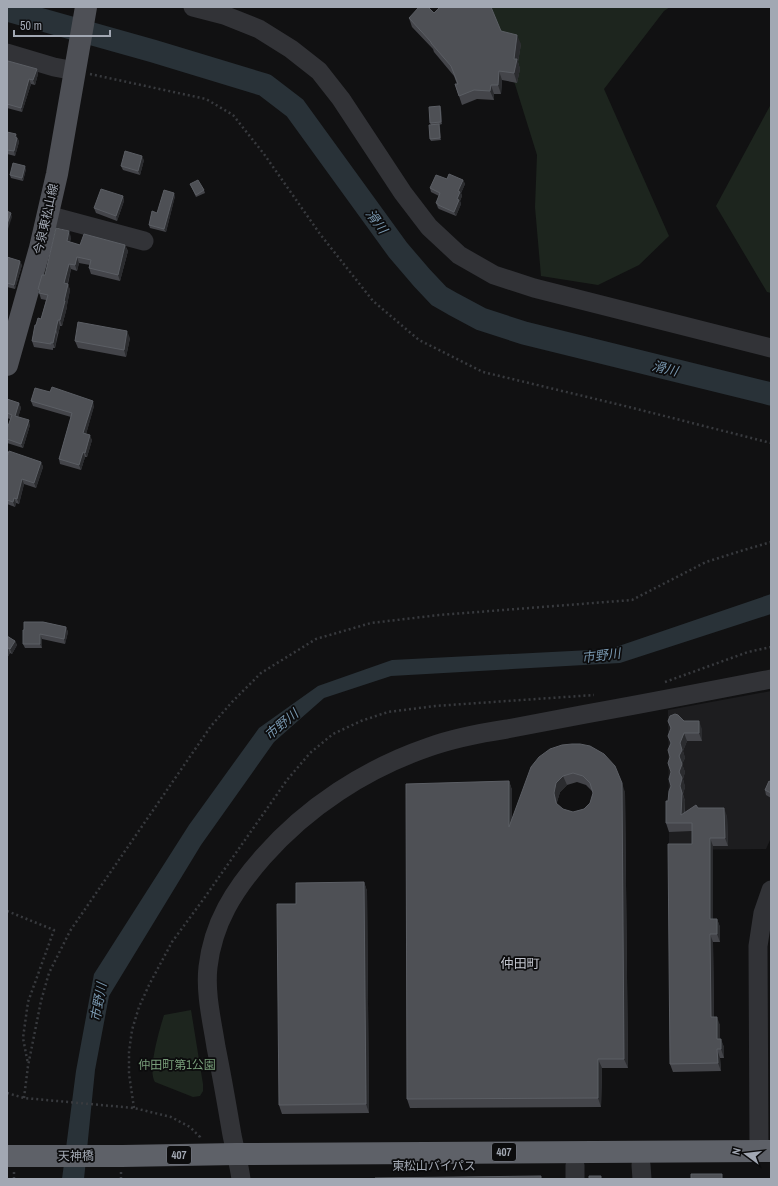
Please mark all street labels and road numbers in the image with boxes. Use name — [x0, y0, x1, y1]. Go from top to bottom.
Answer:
street label: 今泉東松山線 — [30, 182, 62, 256]
road number: 407 — [492, 1143, 516, 1161]
road number: 407 — [167, 1146, 191, 1164]
street label: 天神橋 — [58, 1148, 94, 1164]
street label: 東松山バイパス — [392, 1158, 476, 1174]

